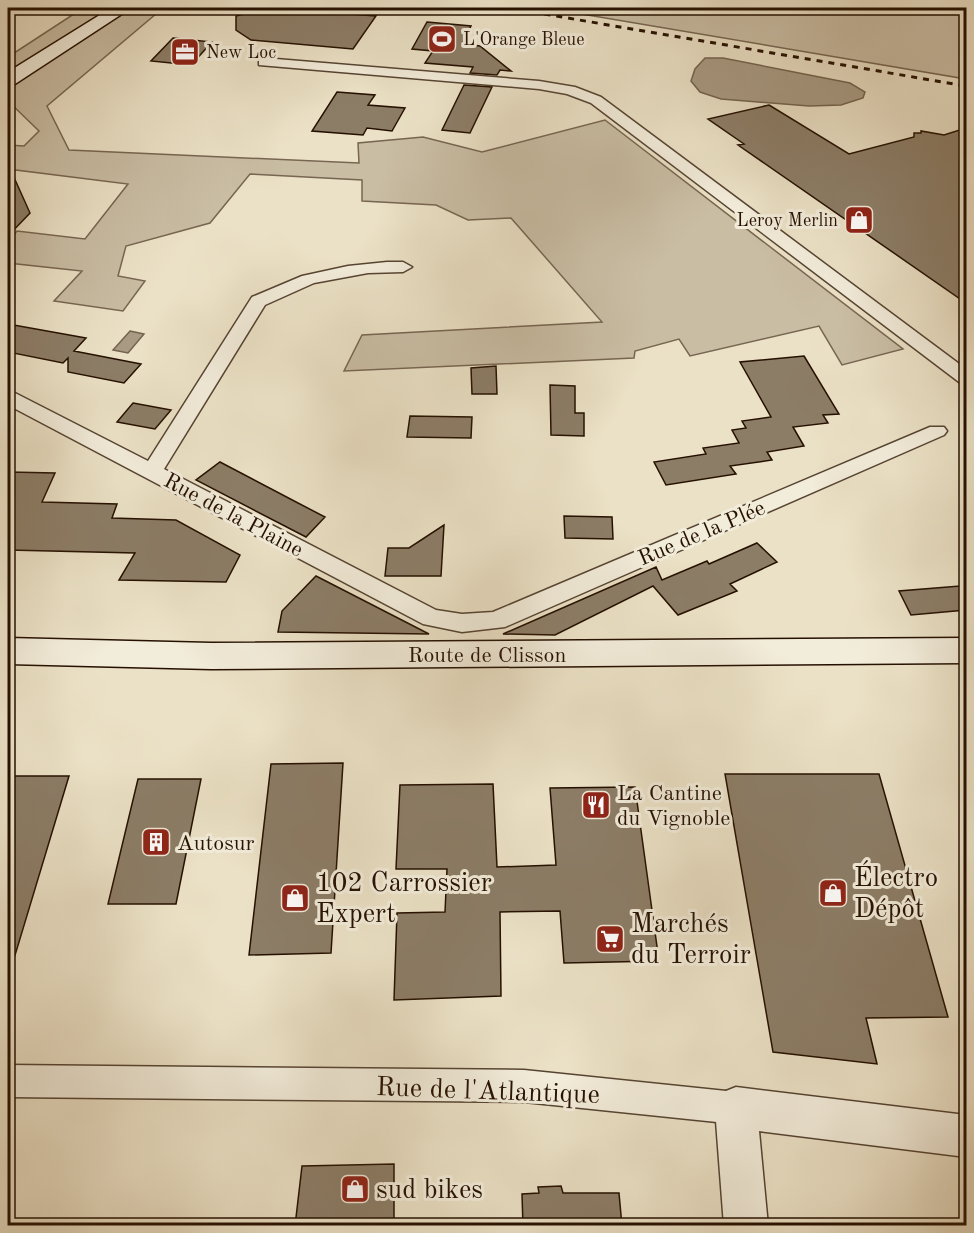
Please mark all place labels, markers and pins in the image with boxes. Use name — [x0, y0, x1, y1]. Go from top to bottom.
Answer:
sports icon: L'Orange Bleue — [426, 23, 458, 55]
place label: L'Orange Bleue — [463, 31, 584, 49]
office icon: New Loc — [169, 36, 201, 68]
place label: New Loc — [206, 44, 276, 62]
shop icon: Leroy Merlin — [843, 204, 875, 236]
place label: Leroy Merlin — [737, 212, 838, 230]
place label: La Cantine du Vignoble — [617, 783, 730, 830]
restaurant icon: La Cantine du Vignoble — [580, 789, 612, 821]
building icon: Autosur — [140, 826, 172, 858]
place label: Autosur — [177, 833, 254, 855]
place label: Électro Dépôt — [854, 860, 938, 923]
place label: 102 Carrossier Expert — [316, 870, 492, 928]
shop icon: Électro Dépôt — [817, 877, 849, 909]
shop icon: 102 Carrossier Expert — [279, 882, 311, 914]
place label: Marchés du Terroir — [631, 911, 751, 969]
supermarket icon: Marchés du Terroir — [594, 923, 626, 955]
shop icon: sud bikes — [339, 1173, 371, 1205]
place label: sud bikes — [376, 1177, 483, 1204]

